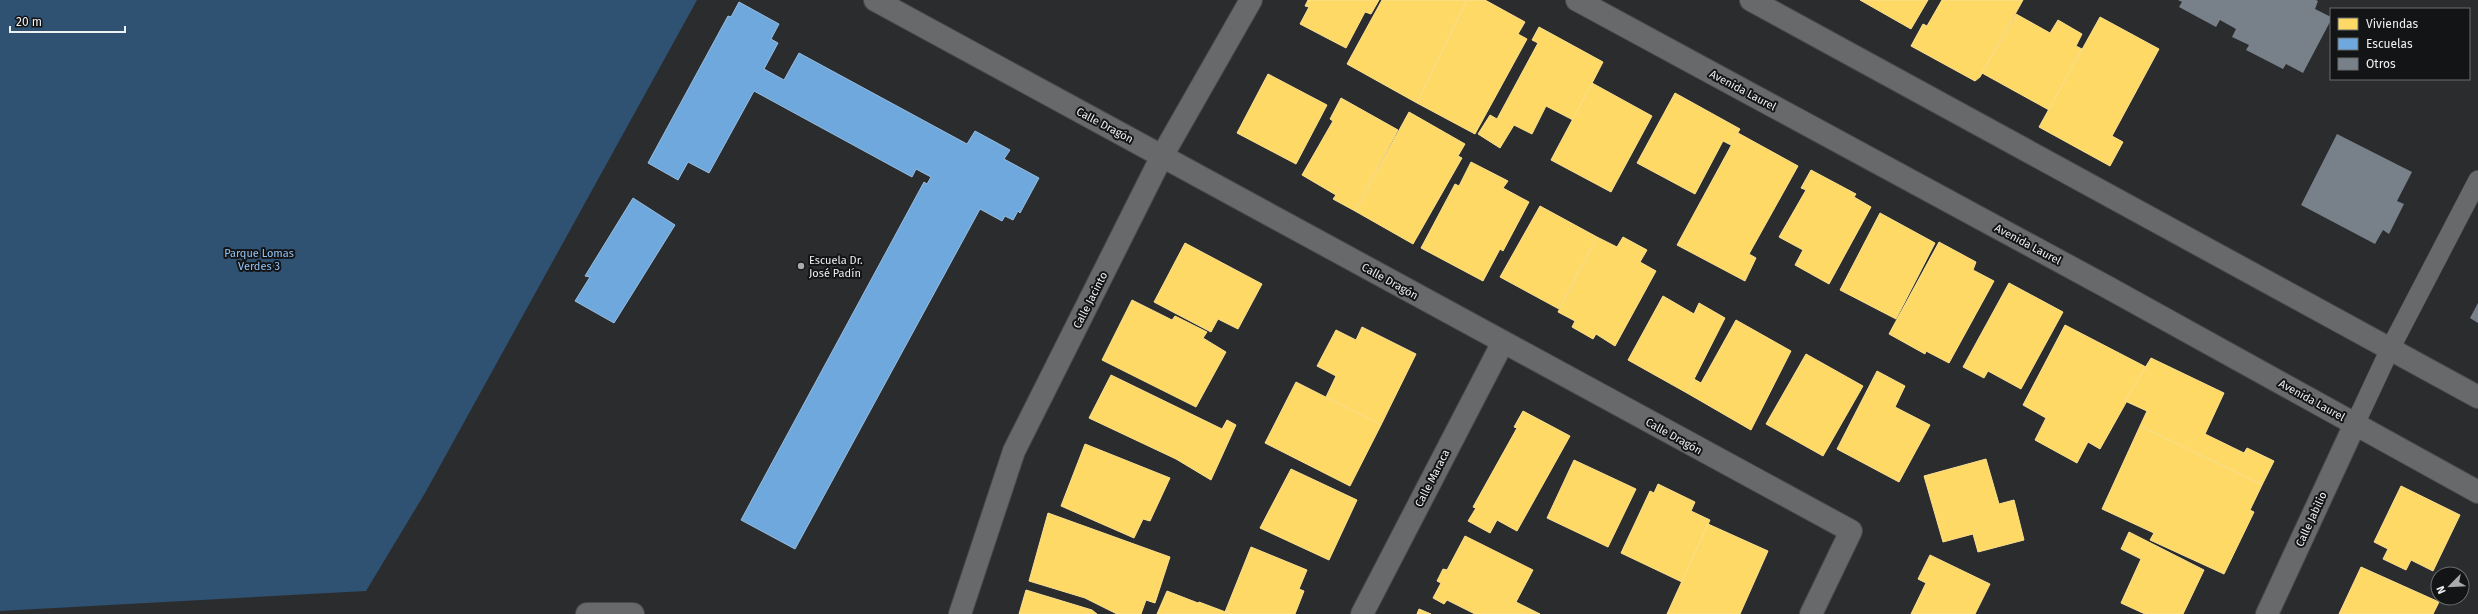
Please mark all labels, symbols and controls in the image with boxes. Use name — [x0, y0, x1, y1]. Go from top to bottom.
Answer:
scale bar — [10, 8, 125, 34]
legend — [2330, 8, 2470, 80]
text: 20 m — [16, 15, 42, 29]
text: Viviendas — [2366, 17, 2419, 31]
text: Escuelas — [2366, 37, 2413, 51]
text: Otros — [2366, 57, 2396, 71]
street label: Avenida Laurel — [1707, 67, 1778, 113]
street label: Calle Dragón — [1074, 105, 1135, 146]
street label: Avenida Laurel — [1992, 221, 2063, 267]
park label: Parque Lomas Verdes 3 — [224, 247, 294, 273]
place label: Escuela Dr. José Padín — [809, 254, 863, 280]
marker: Escuela Dr. José Padín — [796, 261, 806, 271]
street label: Calle Dragón — [1359, 261, 1420, 302]
street label: Calle Jacinto — [1071, 270, 1110, 331]
street label: Avenida Laurel — [2276, 377, 2347, 424]
street label: Calle Dragón — [1643, 416, 1704, 457]
street label: Calle Maraca — [1412, 447, 1452, 509]
street label: Calle Jabilio — [2293, 490, 2330, 549]
north arrow — [2430, 566, 2470, 606]
text: N — [2434, 584, 2449, 596]

